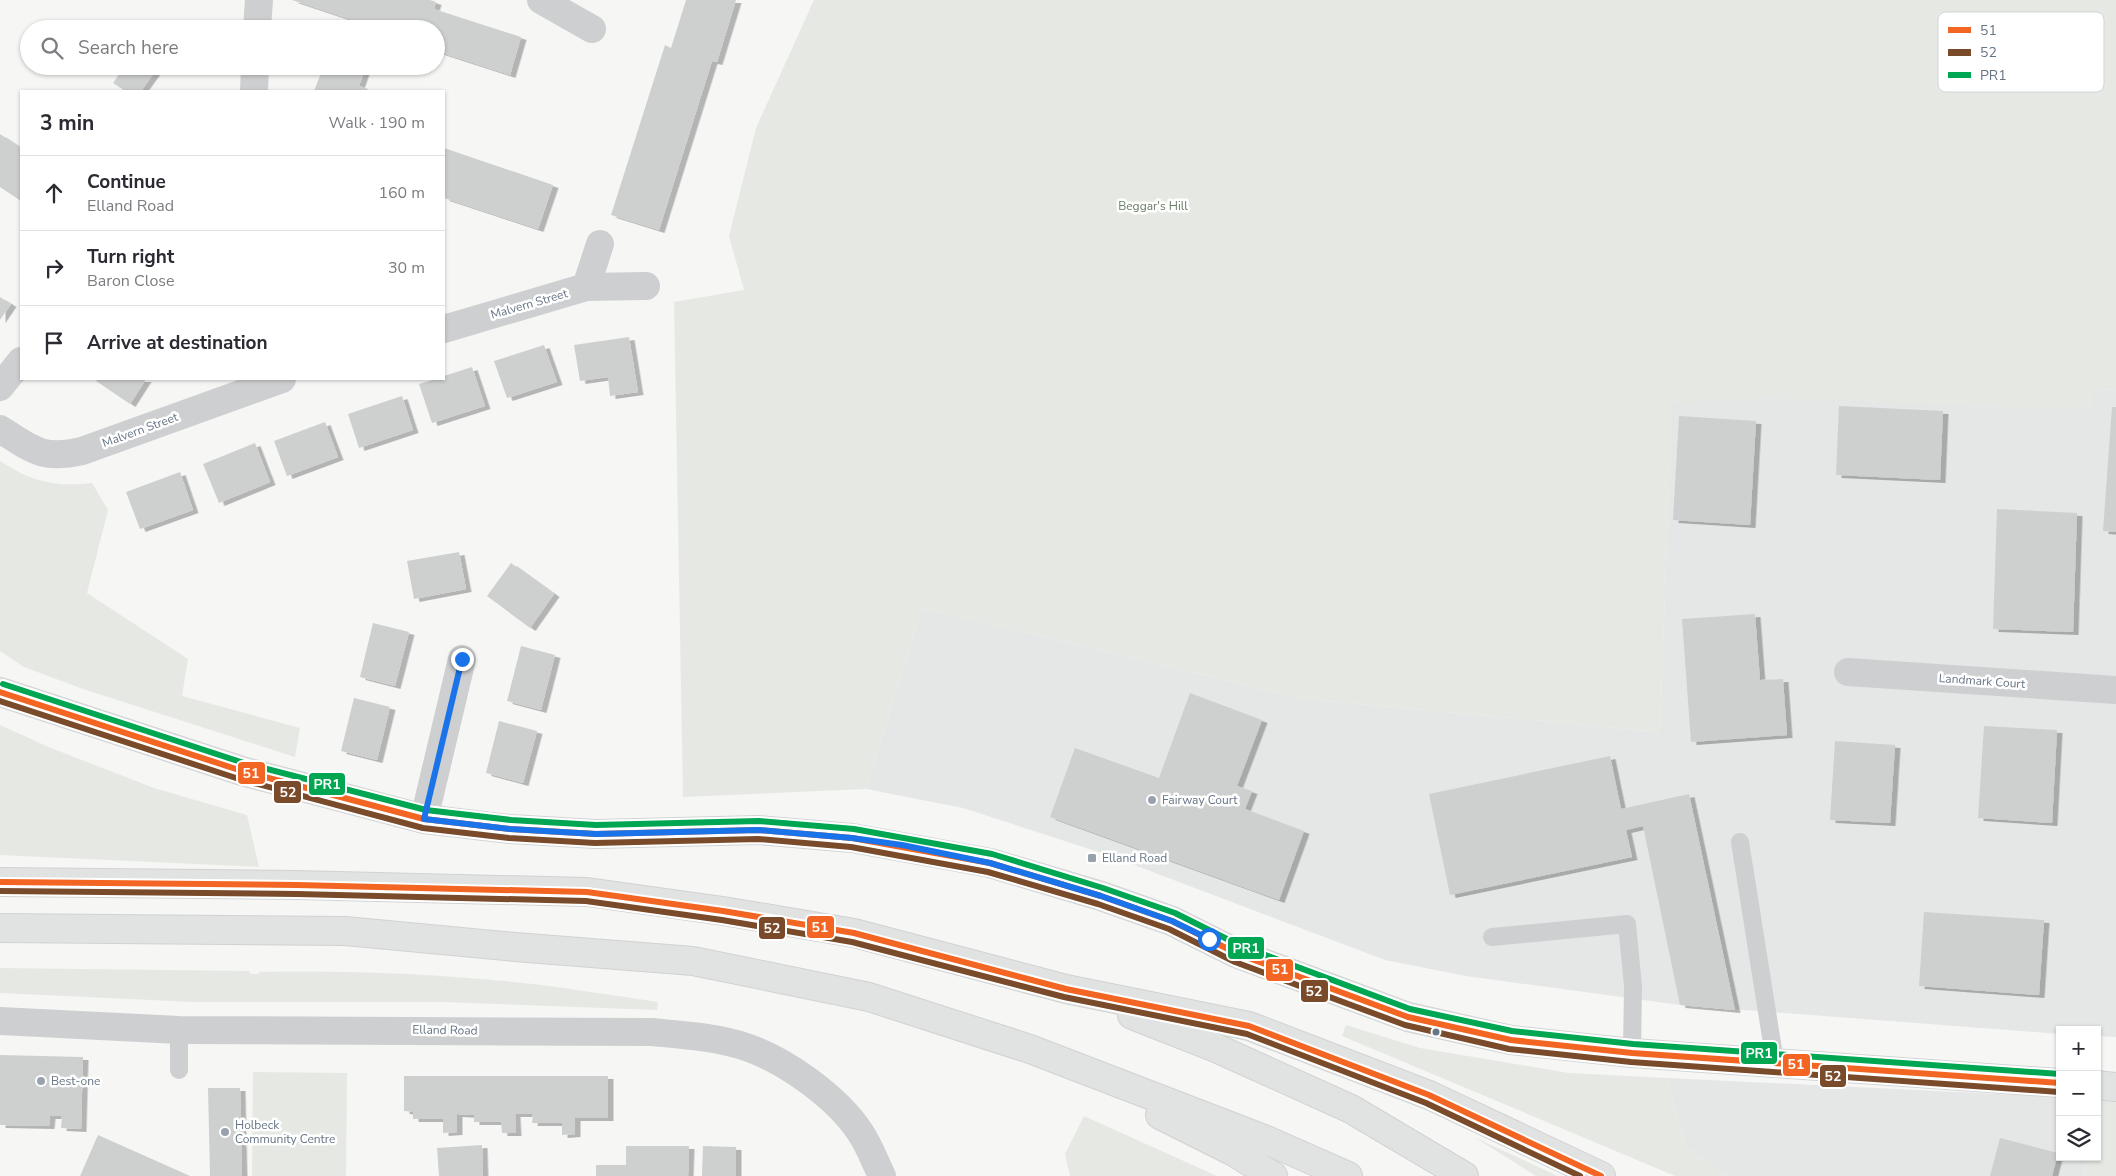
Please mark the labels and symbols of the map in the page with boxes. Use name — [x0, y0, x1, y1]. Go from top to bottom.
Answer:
legend — [1938, 12, 2104, 92]
text: 51 — [1980, 21, 1997, 40]
text: 52 — [1980, 43, 1997, 62]
text: PR1 — [1980, 66, 2007, 85]
park label: Beggar's Hill — [1118, 198, 1188, 214]
street label: Malvern Street — [489, 285, 570, 323]
street label: Malvern Street — [100, 409, 181, 451]
route end — [451, 648, 474, 671]
street label: Landmark Court — [1938, 670, 2027, 692]
line badge: 51 — [237, 761, 266, 785]
text: 51 — [243, 764, 259, 783]
line badge: PR1 — [308, 772, 346, 796]
text: PR1 — [313, 775, 341, 794]
line badge: 52 — [273, 780, 302, 804]
text: 52 — [280, 783, 296, 802]
place label: Fairway Court — [1162, 792, 1238, 808]
marker: Fairway Court — [1146, 794, 1158, 806]
place label: Elland Road — [1102, 850, 1167, 866]
marker: Elland Road — [1086, 852, 1098, 864]
line badge: 51 — [806, 915, 835, 939]
line badge: 52 — [758, 916, 786, 940]
text: 51 — [812, 918, 828, 937]
text: 52 — [764, 919, 780, 938]
route start — [1198, 928, 1221, 951]
line badge: PR1 — [1227, 936, 1265, 960]
text: PR1 — [1232, 939, 1260, 958]
line badge: 51 — [1265, 958, 1294, 982]
text: 51 — [1272, 960, 1288, 979]
line badge: 52 — [1300, 979, 1329, 1003]
text: 52 — [1306, 982, 1322, 1001]
street label: Elland Road — [412, 1021, 478, 1039]
unlabelled marker — [1431, 1027, 1441, 1037]
line badge: PR1 — [1740, 1041, 1778, 1065]
text: PR1 — [1745, 1044, 1773, 1063]
line badge: 51 — [1782, 1053, 1811, 1077]
text: 51 — [1788, 1055, 1804, 1074]
line badge: 52 — [1819, 1064, 1847, 1088]
text: 52 — [1825, 1067, 1841, 1086]
place label: Best-one — [51, 1073, 100, 1089]
marker: Best-one — [35, 1075, 47, 1087]
place label: Holbeck Community Centre — [235, 1117, 335, 1147]
marker: Holbeck Community Centre — [219, 1126, 231, 1138]

